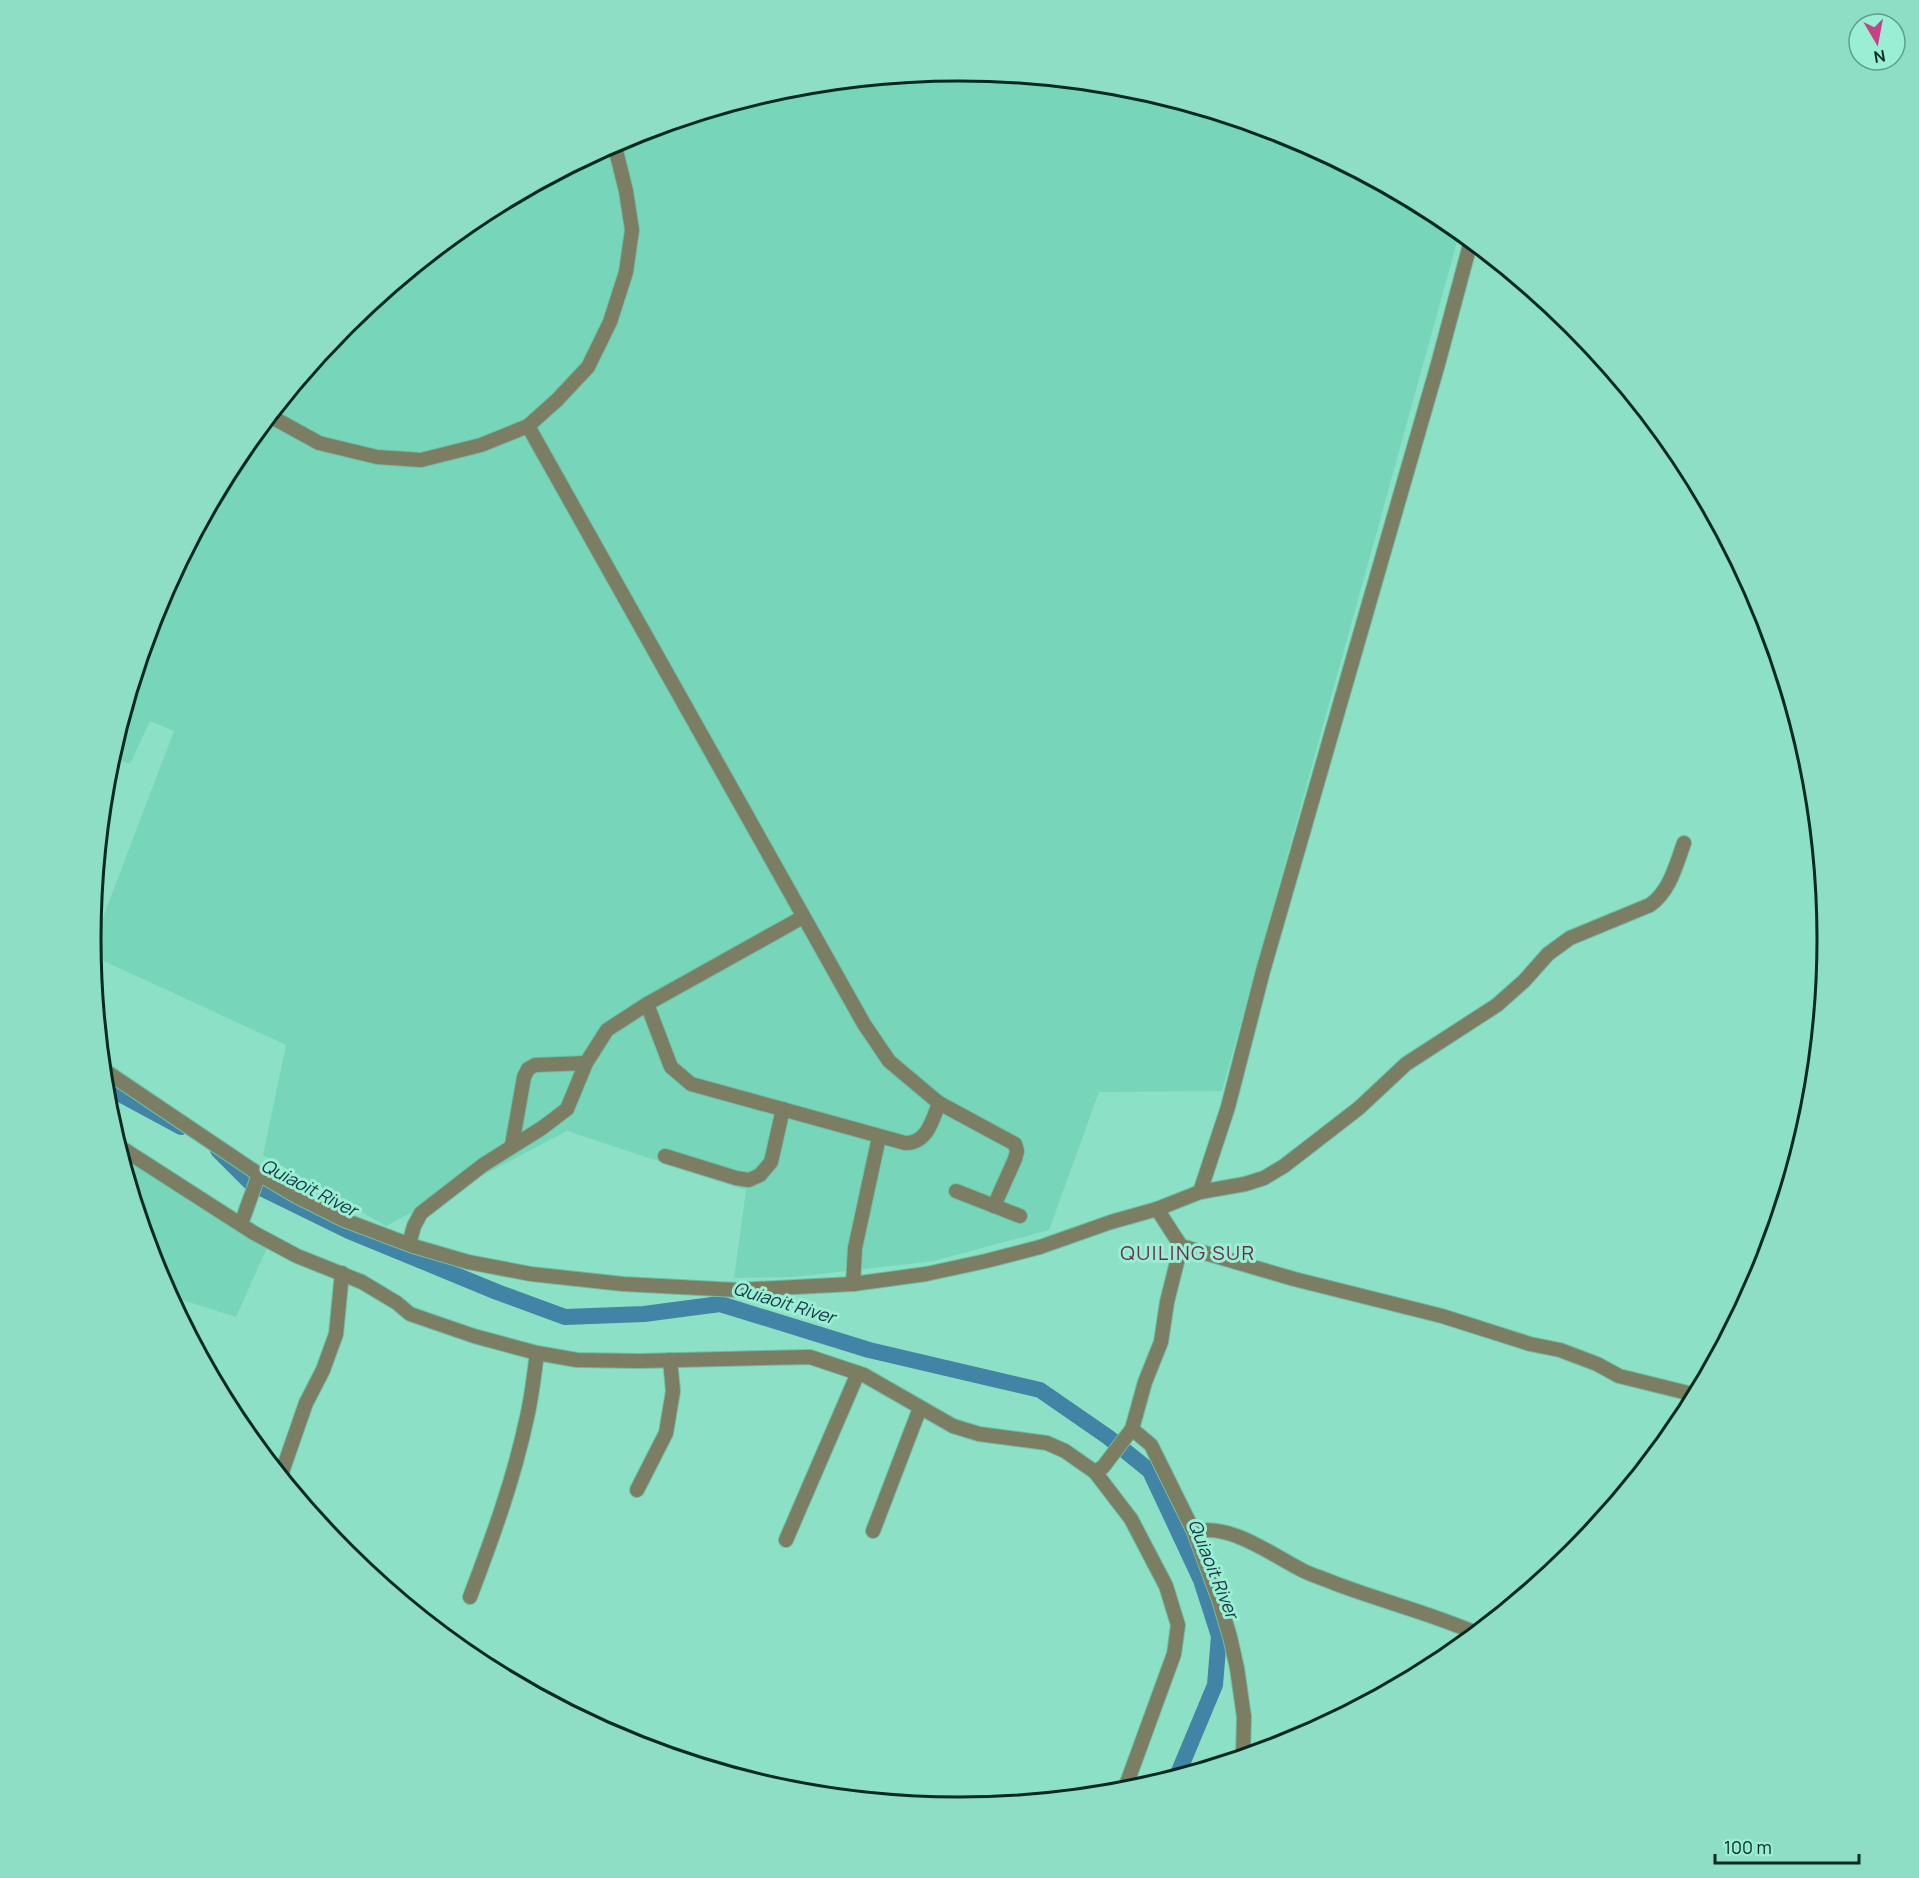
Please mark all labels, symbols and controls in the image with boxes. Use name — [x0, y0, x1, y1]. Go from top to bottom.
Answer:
north arrow — [1847, 12, 1907, 72]
text: N — [1872, 45, 1887, 69]
water label: Quiaoit River — [257, 1153, 364, 1223]
district label: QUILING SUR — [1120, 1239, 1256, 1266]
water label: Quiaoit River — [731, 1275, 840, 1330]
water label: Quiaoit River — [1183, 1515, 1246, 1624]
scale bar — [1715, 1827, 1859, 1865]
text: 100 m — [1724, 1835, 1772, 1859]

